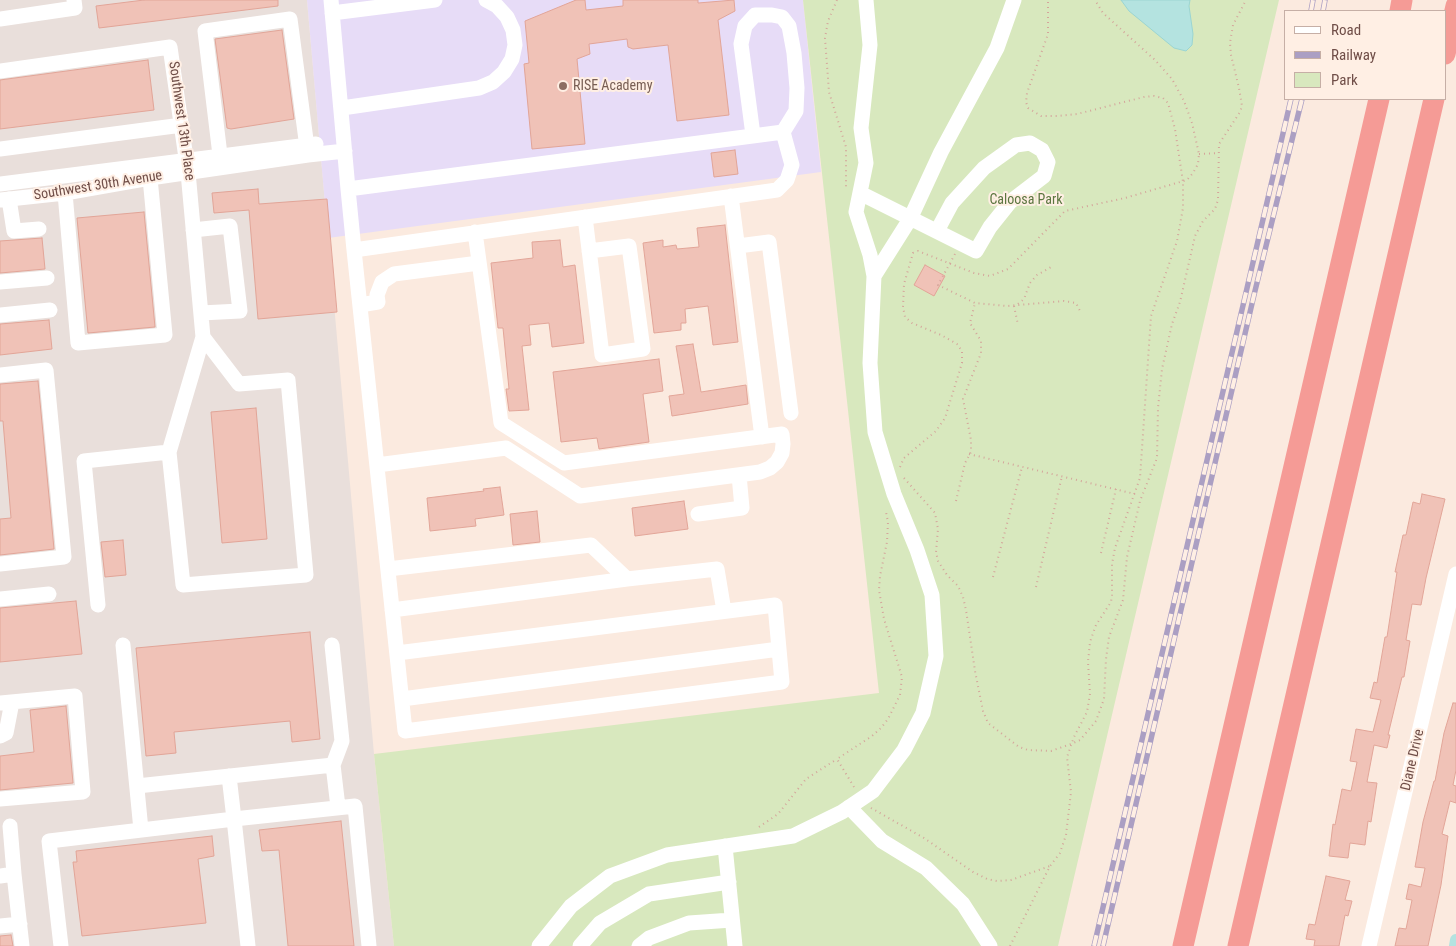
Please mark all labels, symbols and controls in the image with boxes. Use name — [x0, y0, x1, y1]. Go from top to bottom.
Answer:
legend — [1284, 10, 1446, 100]
text: Road — [1331, 21, 1361, 39]
text: Railway — [1331, 46, 1376, 64]
street label: Southwest 13th Place — [164, 60, 198, 182]
text: Park — [1331, 71, 1358, 89]
place label: RISE Academy — [573, 78, 652, 94]
marker: RISE Academy — [557, 80, 569, 92]
street label: Southwest 30th Avenue — [33, 168, 163, 204]
park label: Caloosa Park — [989, 192, 1063, 208]
street label: Diane Drive — [1398, 728, 1428, 792]

